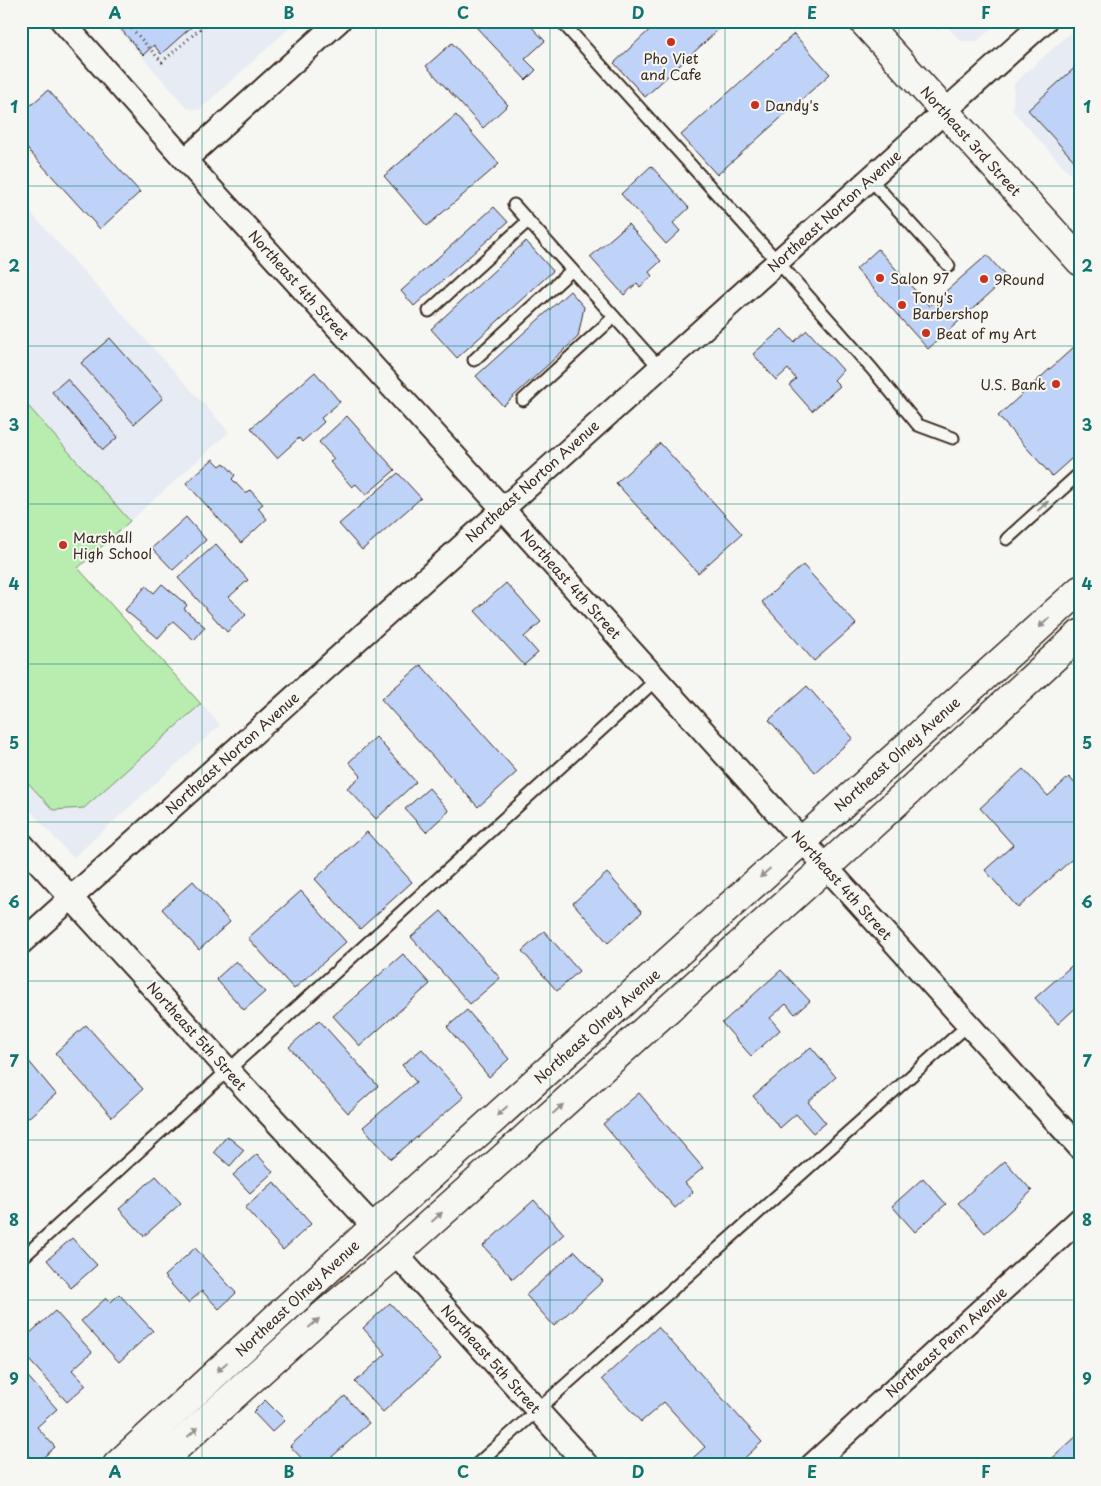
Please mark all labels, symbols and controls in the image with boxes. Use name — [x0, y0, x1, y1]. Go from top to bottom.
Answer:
text: A — [109, 0, 122, 24]
text: B — [284, 0, 295, 24]
text: C — [457, 0, 469, 24]
text: D — [632, 0, 644, 24]
text: E — [807, 0, 817, 24]
text: F — [981, 0, 991, 24]
marker: Pho Viet and Cafe — [665, 36, 677, 48]
place label: Pho Viet and Cafe — [640, 48, 702, 85]
street label: Northeast 3rd Street — [916, 81, 1026, 201]
text: 1 — [10, 94, 18, 118]
text: 1 — [1083, 94, 1091, 118]
place label: Dandy's — [765, 95, 819, 116]
marker: Dandy's — [749, 99, 761, 111]
street label: Northeast Norton Avenue — [762, 145, 906, 277]
street label: Northeast 4th Street — [244, 225, 354, 345]
text: 2 — [8, 253, 20, 277]
text: 2 — [1081, 253, 1093, 277]
place label: Salon 97 — [890, 268, 949, 289]
place label: 9Round — [994, 269, 1044, 290]
marker: Salon 97 — [874, 272, 886, 284]
marker: 9Round — [978, 273, 990, 285]
place label: Tony's Barbershop — [912, 287, 989, 324]
marker: Tony's Barbershop — [896, 299, 908, 311]
place label: Beat of my Art — [936, 323, 1037, 344]
marker: Beat of my Art — [920, 327, 932, 339]
place label: U.S. Bank — [980, 374, 1046, 395]
marker: U.S. Bank — [1050, 378, 1062, 390]
text: 3 — [9, 412, 19, 436]
text: 3 — [1082, 412, 1092, 436]
street label: Northeast Norton Avenue — [460, 415, 604, 547]
one-way arrow — [1036, 500, 1048, 512]
street label: Northeast 4th Street — [516, 524, 626, 644]
place label: Marshall High School — [73, 527, 152, 564]
marker: Marshall High School — [57, 539, 69, 551]
text: 4 — [9, 571, 20, 595]
text: 4 — [1082, 571, 1093, 595]
one-way arrow — [1038, 617, 1050, 629]
street label: Northeast Norton Avenue — [160, 687, 304, 819]
street label: Northeast Olney Avenue — [829, 691, 965, 816]
text: 5 — [9, 730, 19, 754]
text: 5 — [1082, 730, 1092, 754]
street label: Northeast 4th Street — [787, 825, 897, 945]
one-way arrow — [759, 868, 772, 879]
text: 6 — [8, 889, 20, 913]
text: 6 — [1081, 889, 1093, 913]
street label: Northeast Olney Avenue — [529, 963, 665, 1088]
street label: Northeast 5th Street — [142, 977, 252, 1095]
text: 7 — [9, 1048, 19, 1072]
text: 7 — [1082, 1048, 1092, 1072]
one-way arrow — [551, 1103, 564, 1114]
one-way arrow — [496, 1105, 508, 1117]
text: 8 — [9, 1207, 19, 1231]
text: 8 — [1082, 1207, 1092, 1231]
one-way arrow — [430, 1212, 443, 1223]
street label: Northeast Olney Avenue — [230, 1234, 364, 1361]
street label: Northeast Penn Avenue — [881, 1281, 1012, 1402]
street label: Northeast 5th Street — [436, 1300, 546, 1418]
one-way arrow — [307, 1318, 320, 1329]
one-way arrow — [217, 1361, 229, 1373]
text: 9 — [9, 1366, 19, 1390]
text: 9 — [1082, 1366, 1092, 1390]
one-way arrow — [186, 1426, 198, 1438]
text: A — [109, 1459, 122, 1483]
text: B — [284, 1459, 295, 1483]
text: C — [457, 1459, 469, 1483]
text: D — [632, 1459, 644, 1483]
text: E — [807, 1459, 817, 1483]
text: F — [981, 1459, 991, 1483]

